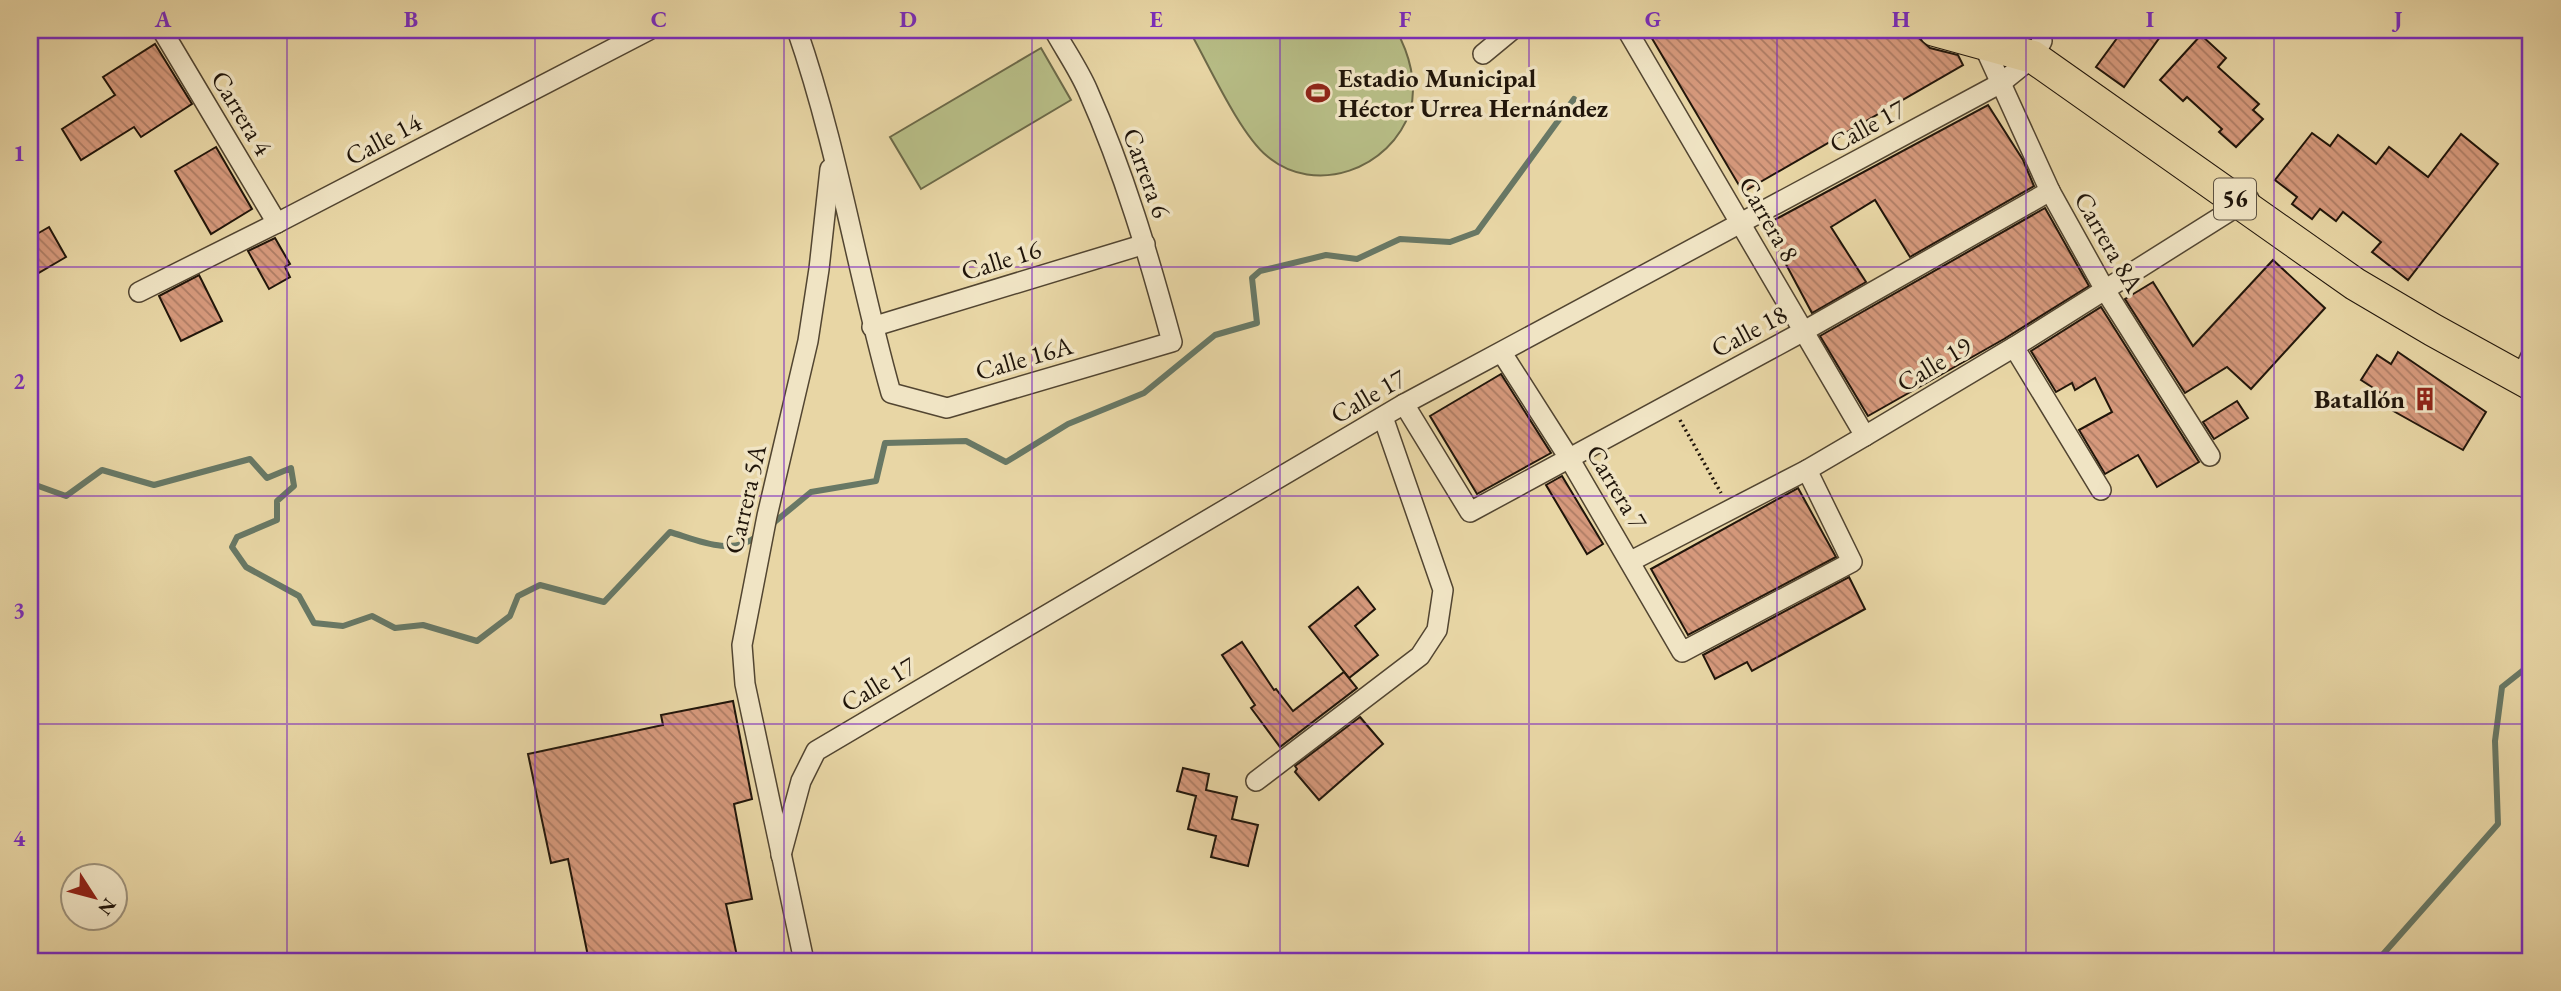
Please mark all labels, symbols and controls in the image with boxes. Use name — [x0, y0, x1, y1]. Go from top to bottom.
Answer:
text: A — [154, 4, 172, 34]
text: B — [404, 4, 418, 34]
text: C — [651, 4, 667, 34]
text: D — [899, 4, 917, 34]
text: E — [1149, 4, 1163, 34]
text: F — [1399, 4, 1412, 34]
text: G — [1645, 4, 1661, 34]
text: H — [1892, 4, 1910, 34]
text: I — [2146, 4, 2154, 34]
text: J — [2392, 4, 2403, 34]
place label: Estadio Municipal Héctor Urrea Hernández — [1338, 61, 1608, 125]
street label: Carrera 4 — [203, 64, 281, 162]
sports icon: Estadio Municipal Héctor Urrea Hernández — [1304, 79, 1332, 107]
street label: Calle 17 — [1823, 91, 1911, 161]
street label: Calle 14 — [339, 105, 427, 173]
street label: Carrera 6 — [1115, 123, 1179, 223]
text: 1 — [13, 138, 25, 168]
street label: Carrera 8 — [1731, 170, 1807, 268]
road number: 56 — [2214, 178, 2256, 219]
street label: Carrera 8A — [2067, 185, 2152, 299]
street label: Calle 16 — [957, 232, 1045, 288]
street label: Calle 18 — [1705, 297, 1793, 365]
street label: Calle 16A — [971, 328, 1078, 388]
street label: Calle 19 — [1890, 328, 1978, 400]
street label: Calle 17 — [1324, 361, 1412, 431]
text: 2 — [13, 366, 25, 396]
place label: Batallón — [2314, 382, 2405, 416]
building icon: Batallón — [2411, 385, 2439, 413]
street label: Carrera 7 — [1578, 438, 1656, 536]
street label: Carrera 5A — [716, 440, 774, 557]
text: 3 — [13, 595, 25, 625]
street label: Calle 17 — [834, 648, 922, 720]
text: 4 — [13, 823, 26, 853]
north arrow — [60, 862, 130, 932]
text: N — [92, 893, 122, 921]

